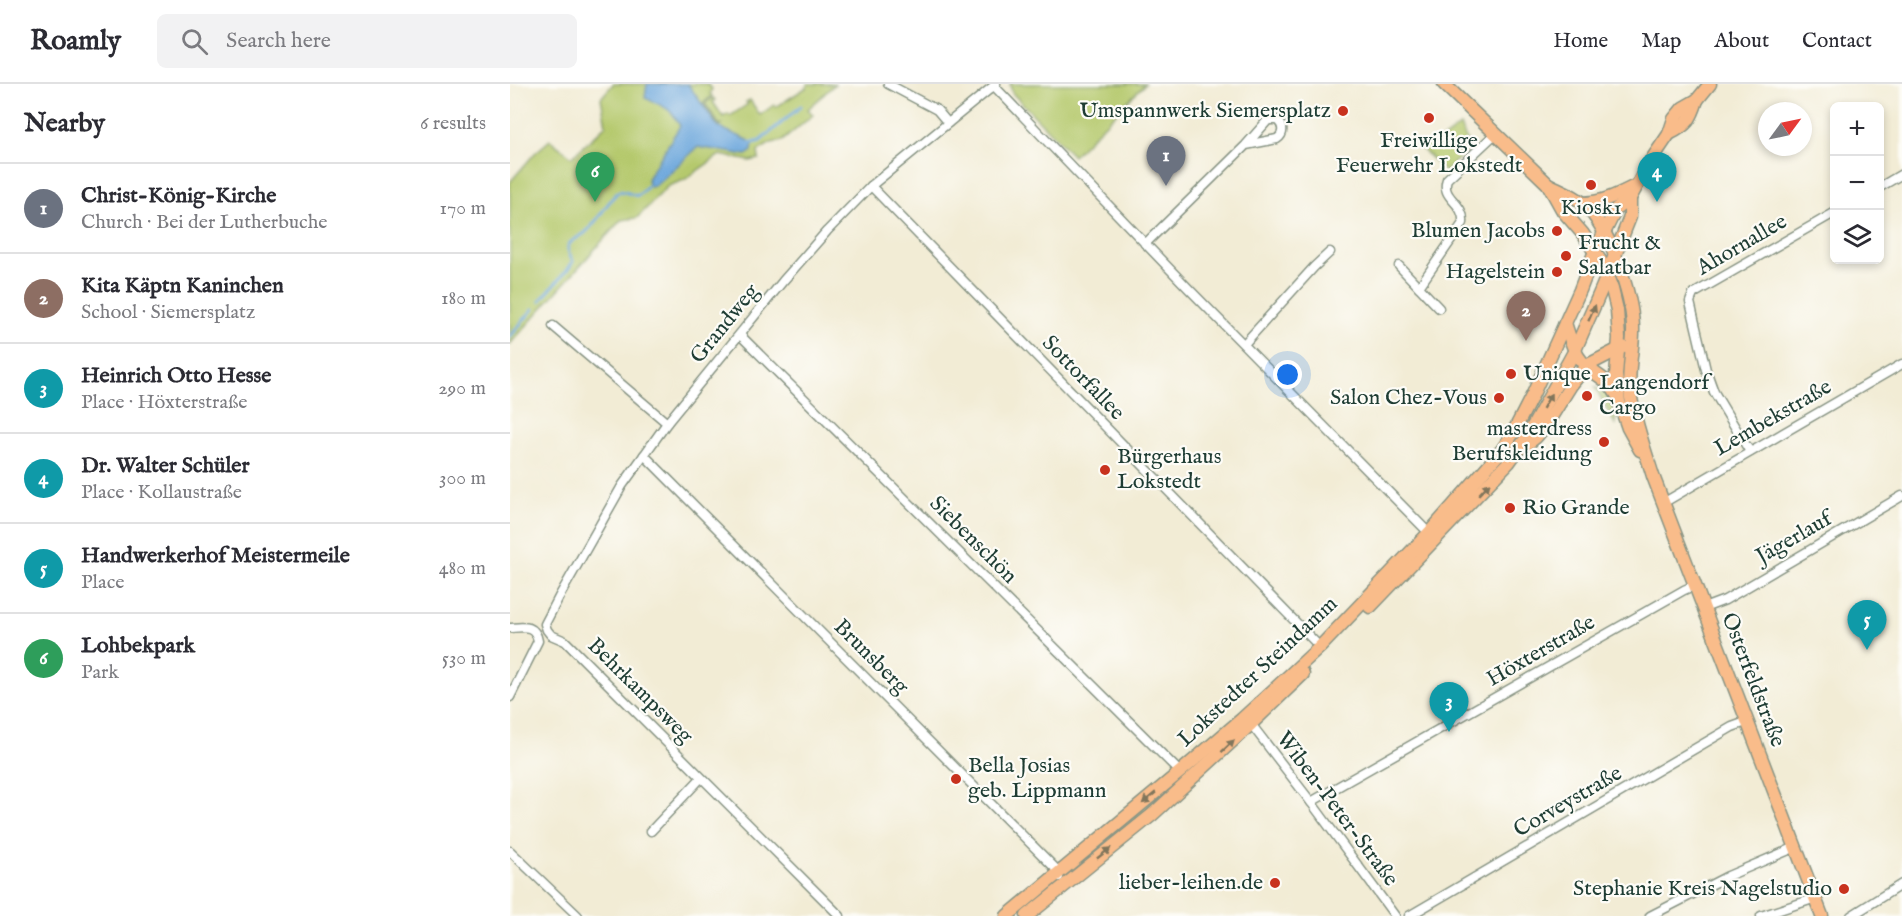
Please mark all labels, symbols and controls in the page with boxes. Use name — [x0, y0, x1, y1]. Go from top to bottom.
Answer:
search box — [157, 14, 577, 68]
text: Roamly — [30, 24, 121, 59]
icon: search — [178, 25, 211, 58]
text: Search here — [226, 27, 331, 55]
text: Home — [1553, 28, 1608, 55]
text: Map — [1641, 28, 1681, 55]
text: About — [1714, 28, 1769, 55]
text: Contact — [1802, 28, 1872, 55]
place label: Umspannwerk Siemersplatz — [1079, 97, 1331, 125]
north arrow — [1758, 102, 1812, 156]
map controls — [1830, 102, 1884, 264]
button: + — [1830, 102, 1884, 156]
marker: Umspannwerk Siemersplatz — [1336, 104, 1350, 118]
text: Nearby — [24, 107, 105, 140]
text: 6 results — [420, 111, 486, 136]
marker: Freiwillige Feuerwehr Lokstedt — [1422, 111, 1436, 125]
place label: Freiwillige Feuerwehr Lokstedt — [1336, 127, 1523, 180]
pin: 1 — [1146, 136, 1186, 186]
pin: 6 — [576, 152, 614, 202]
pin: 4 — [1638, 152, 1676, 202]
button: − — [1830, 156, 1884, 210]
marker: Kiosk1 — [1584, 178, 1598, 192]
text: Christ-König-Kirche — [81, 182, 276, 210]
place label: Kiosk1 — [1560, 194, 1622, 222]
text: 1 — [40, 196, 47, 221]
text: 170 m — [440, 196, 486, 221]
street label: Ahornallee — [1691, 208, 1792, 283]
text: Church · Bei der Lutherbuche — [81, 210, 327, 235]
button: layers — [1830, 210, 1884, 264]
place label: Blumen Jacobs — [1411, 217, 1545, 245]
marker: Blumen Jacobs — [1550, 224, 1564, 238]
place label: Frucht & Salatbar — [1578, 229, 1661, 282]
marker: Frucht & Salatbar — [1559, 249, 1573, 263]
place label: Hagelstein — [1446, 258, 1545, 286]
marker: Hagelstein — [1550, 265, 1564, 279]
text: Kita Käptn Kaninchen — [81, 272, 284, 300]
street label: Grandweg — [684, 278, 766, 370]
text: 2 — [39, 286, 48, 311]
text: 180 m — [441, 286, 486, 311]
pin: 2 — [1506, 292, 1546, 341]
text: School · Siemersplatz — [81, 300, 255, 325]
one-way arrow — [1587, 304, 1597, 322]
street label: Sottorfallee — [1036, 330, 1130, 426]
your location — [1273, 360, 1302, 389]
place label: Unique — [1523, 360, 1591, 388]
text: Heinrich Otto Hesse — [81, 362, 271, 390]
marker: Unique — [1504, 367, 1518, 381]
place label: Langendorf Cargo — [1599, 369, 1713, 422]
street label: Lembekstraße — [1709, 373, 1837, 463]
text: 3 — [40, 376, 47, 401]
text: 290 m — [438, 376, 486, 401]
place label: Salon Chez-Vous — [1330, 384, 1487, 412]
marker: Langendorf Cargo — [1580, 389, 1594, 403]
text: Place · Höxterstraße — [81, 390, 248, 415]
marker: Salon Chez-Vous — [1492, 391, 1506, 405]
one-way arrow — [1542, 392, 1552, 409]
place label: masterdress Berufskleidung — [1452, 415, 1593, 468]
marker: masterdress Berufskleidung — [1597, 435, 1611, 449]
place label: Bürgerhaus Lokstedt — [1117, 443, 1221, 496]
text: Dr. Walter Schüler — [81, 452, 249, 480]
marker: Bürgerhaus Lokstedt — [1098, 463, 1112, 477]
text: 4 — [39, 466, 48, 491]
text: 300 m — [439, 466, 486, 491]
text: Place · Kollaustraße — [81, 480, 242, 505]
one-way arrow — [1476, 482, 1490, 496]
street label: Siebenschön — [923, 490, 1023, 590]
place label: Rio Grande — [1522, 494, 1630, 522]
marker: Rio Grande — [1503, 501, 1517, 515]
street label: Jägerlauf — [1748, 503, 1840, 572]
text: Handwerkerhof Meistermeile — [81, 542, 350, 570]
text: 5 — [40, 556, 47, 581]
text: 480 m — [439, 556, 486, 581]
text: Place — [81, 570, 124, 595]
street label: Lokstedter Steindamm — [1172, 591, 1344, 753]
pin: 5 — [1848, 600, 1886, 650]
street label: Höxterstraße — [1482, 609, 1600, 693]
street label: Osterfeldstraße — [1715, 609, 1791, 751]
street label: Brunsberg — [827, 613, 915, 701]
text: Lohbekpark — [81, 632, 195, 660]
street label: Behrkampsweg — [581, 632, 700, 751]
text: 6 — [39, 646, 48, 671]
text: 530 m — [442, 646, 486, 671]
text: Park — [81, 660, 119, 685]
pin: 3 — [1430, 682, 1468, 732]
street label: Wiben-Peter-Straße — [1270, 726, 1404, 892]
one-way arrow — [1220, 739, 1235, 753]
place label: Bella Josias geb. Lippmann — [968, 752, 1107, 805]
street label: Corveystraße — [1509, 760, 1627, 844]
marker: Bella Josias geb. Lippmann — [949, 772, 963, 786]
one-way arrow — [1142, 791, 1157, 803]
one-way arrow — [1096, 847, 1112, 860]
place label: lieber-leihen.de — [1119, 869, 1263, 897]
place label: Stephanie Kreis Nagelstudio — [1573, 875, 1832, 903]
marker: lieber-leihen.de — [1268, 876, 1282, 890]
marker: Stephanie Kreis Nagelstudio — [1837, 882, 1851, 896]

